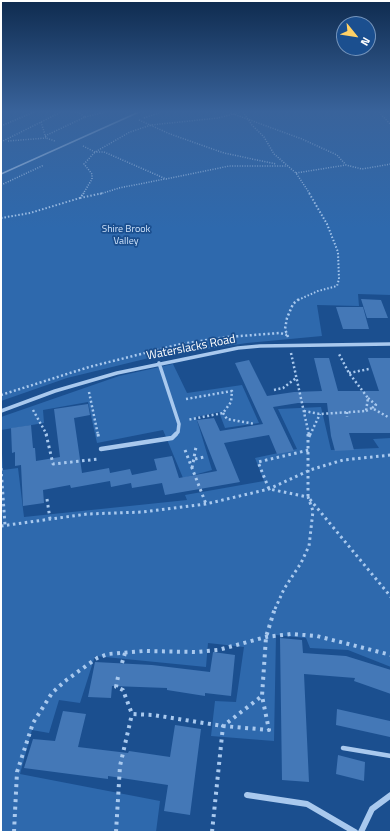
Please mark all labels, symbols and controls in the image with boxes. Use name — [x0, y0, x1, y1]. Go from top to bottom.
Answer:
north arrow — [336, 16, 376, 56]
text: N — [357, 34, 374, 49]
park label: Shire Brook Valley — [102, 224, 150, 248]
street label: Waterslacks Road — [145, 332, 237, 364]

